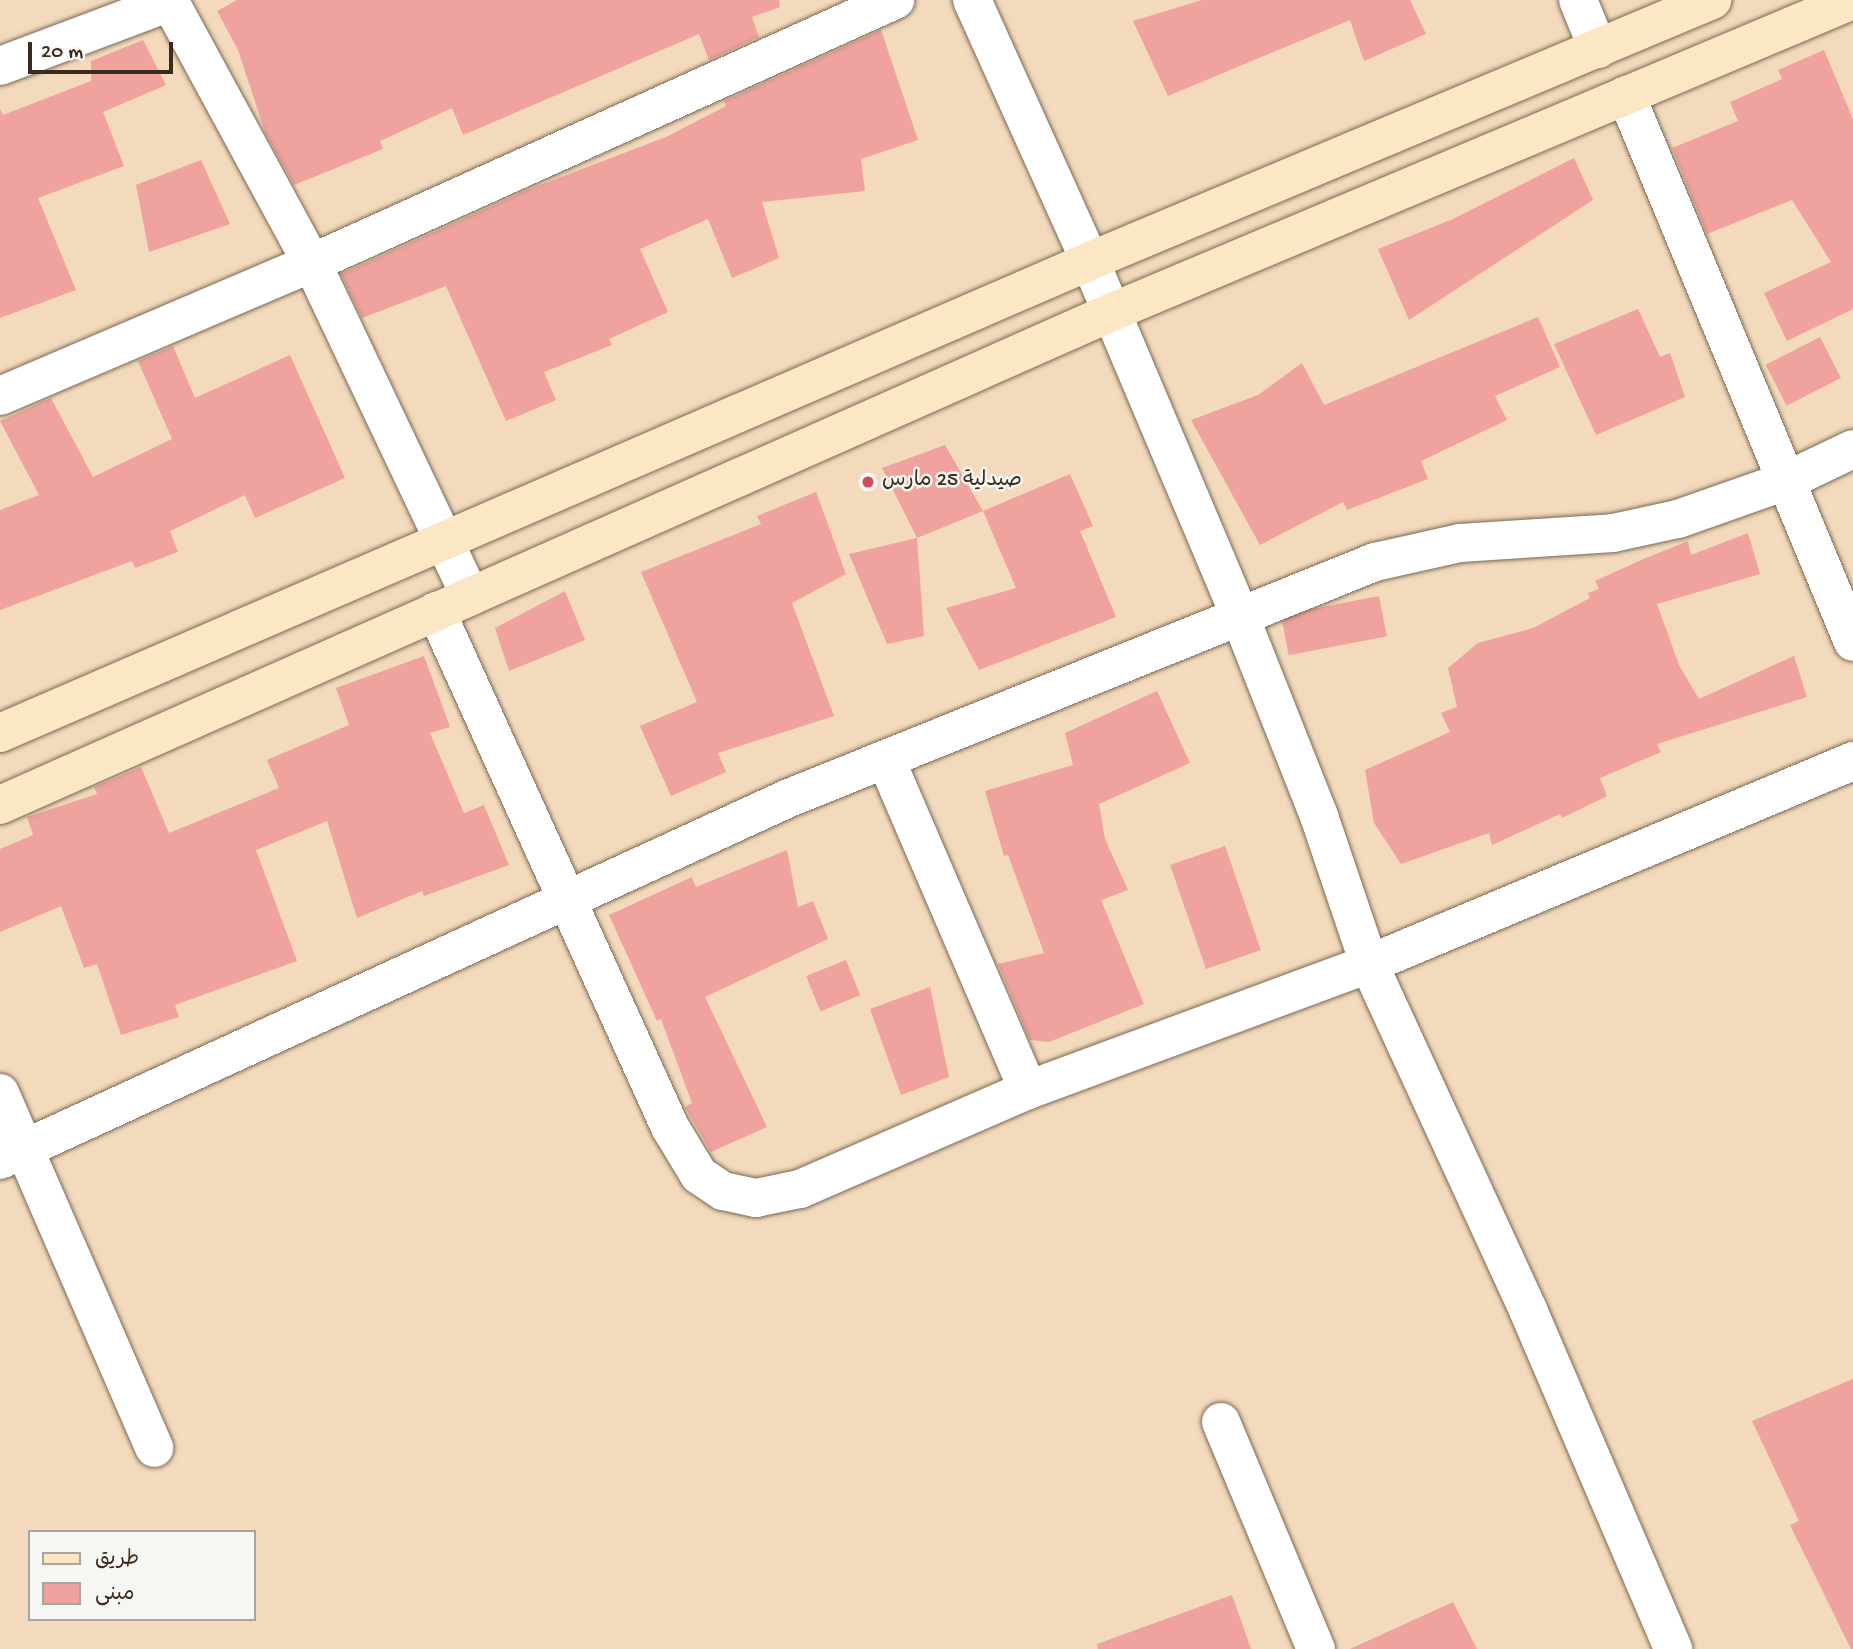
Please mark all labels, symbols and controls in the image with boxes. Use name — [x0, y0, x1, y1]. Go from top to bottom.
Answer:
scale bar — [32, 28, 177, 72]
text: 20 m — [41, 41, 83, 66]
place label: صيدلية 25 مارس — [882, 469, 1022, 495]
marker: صيدلية 25 مارس — [860, 474, 876, 490]
legend — [28, 1530, 256, 1621]
text: طريق — [95, 1548, 139, 1573]
text: مبنى — [95, 1583, 134, 1608]

